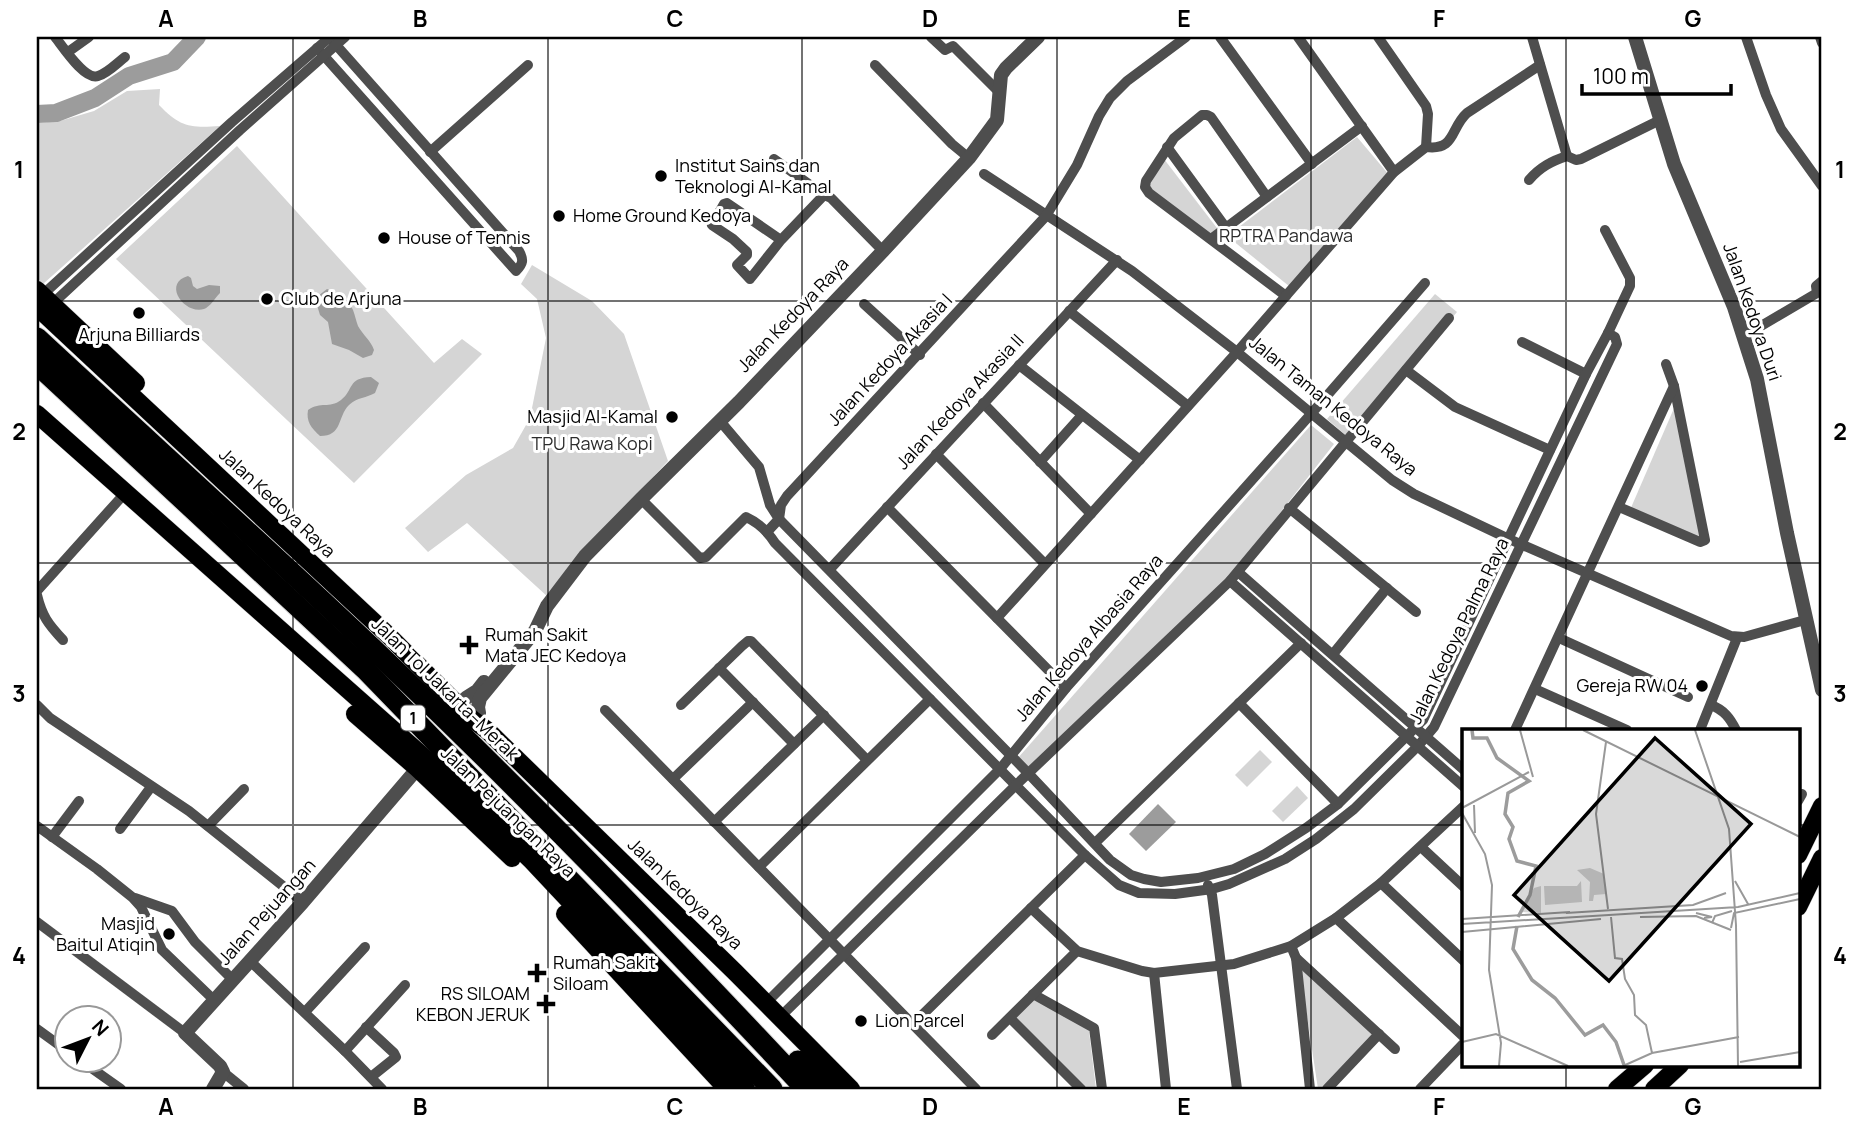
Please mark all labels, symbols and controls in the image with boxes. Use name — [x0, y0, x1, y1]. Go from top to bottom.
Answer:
text: A — [158, 2, 174, 34]
text: B — [413, 2, 427, 34]
text: C — [667, 2, 684, 34]
text: D — [922, 2, 938, 34]
text: E — [1177, 2, 1191, 34]
text: F — [1433, 2, 1445, 34]
text: G — [1685, 2, 1702, 34]
scale bar — [1582, 52, 1731, 96]
text: 100 m — [1593, 62, 1649, 90]
text: 1 — [14, 153, 24, 185]
place label: Institut Sains dan Teknologi Al-Kamal — [675, 153, 832, 198]
text: 1 — [1835, 153, 1845, 185]
marker: Institut Sains dan Teknologi Al-Kamal — [653, 168, 669, 184]
place label: Home Ground Kedoya — [573, 203, 751, 227]
marker: Home Ground Kedoya — [551, 208, 567, 224]
park label: RPTRA Pandawa — [1219, 223, 1353, 247]
place label: House of Tennis — [398, 225, 530, 249]
marker: House of Tennis — [376, 230, 392, 246]
street label: Jalan Kedoya Duri — [1718, 239, 1788, 384]
street label: Jalan Kedoya Raya — [731, 252, 853, 377]
place label: Club de Arjuna — [281, 286, 402, 310]
street label: Jalan Kedoya Akasia I — [822, 288, 957, 431]
marker: Club de Arjuna — [259, 291, 275, 307]
marker: Arjuna Billiards — [131, 305, 147, 321]
place label: Arjuna Billiards — [78, 322, 200, 346]
street label: Jalan Kedoya Akasia II — [890, 328, 1028, 474]
street label: Jalan Taman Kedoya Raya — [1244, 330, 1423, 481]
place label: Masjid Al-Kamal — [527, 404, 658, 428]
marker: Masjid Al-Kamal — [664, 409, 680, 425]
text: 2 — [12, 415, 26, 447]
text: 2 — [1833, 415, 1847, 447]
park label: TPU Rawa Kopi — [531, 431, 653, 455]
street label: Jalan Kedoya Raya — [214, 442, 341, 563]
street label: Jalan Kedoya Palma Raya — [1402, 533, 1514, 728]
street label: Jalan Kedoya Albasia Raya — [1009, 549, 1168, 726]
street label: Jalan Tol Jakarta–Merak — [367, 612, 525, 766]
place label: Rumah Sakit Mata JEC Kedoya — [485, 622, 626, 667]
marker: Rumah Sakit Mata JEC Kedoya — [459, 635, 479, 655]
place label: Gereja RW 04 — [1576, 673, 1688, 697]
text: 3 — [12, 677, 26, 709]
text: 3 — [1833, 677, 1847, 709]
marker: Gereja RW 04 — [1694, 678, 1710, 694]
road number: 1 — [401, 706, 425, 730]
inset map — [1462, 729, 1800, 1066]
street label: Jalan Pejuangan Raya — [436, 740, 581, 882]
street label: Jalan Kedoya Raya — [623, 832, 748, 954]
street label: Jalan Pejuangan — [212, 853, 320, 970]
place label: Masjid Baitul Atiqin — [56, 911, 155, 956]
marker: Masjid Baitul Atiqin — [161, 926, 177, 942]
text: 4 — [12, 939, 26, 971]
text: 4 — [1833, 939, 1847, 971]
place label: Rumah Sakit Siloam — [553, 950, 656, 995]
marker: Rumah Sakit Siloam — [527, 963, 547, 983]
place label: RS SILOAM KEBON JERUK — [416, 981, 530, 1026]
marker: RS SILOAM KEBON JERUK — [536, 994, 556, 1014]
north arrow — [52, 1004, 122, 1074]
place label: Lion Parcel — [875, 1008, 965, 1032]
marker: Lion Parcel — [853, 1013, 869, 1029]
text: N — [86, 1014, 115, 1041]
text: A — [158, 1090, 174, 1122]
text: B — [413, 1090, 427, 1122]
text: C — [667, 1090, 684, 1122]
text: D — [922, 1090, 938, 1122]
text: E — [1177, 1090, 1191, 1122]
text: F — [1433, 1090, 1445, 1122]
text: G — [1685, 1090, 1702, 1122]

